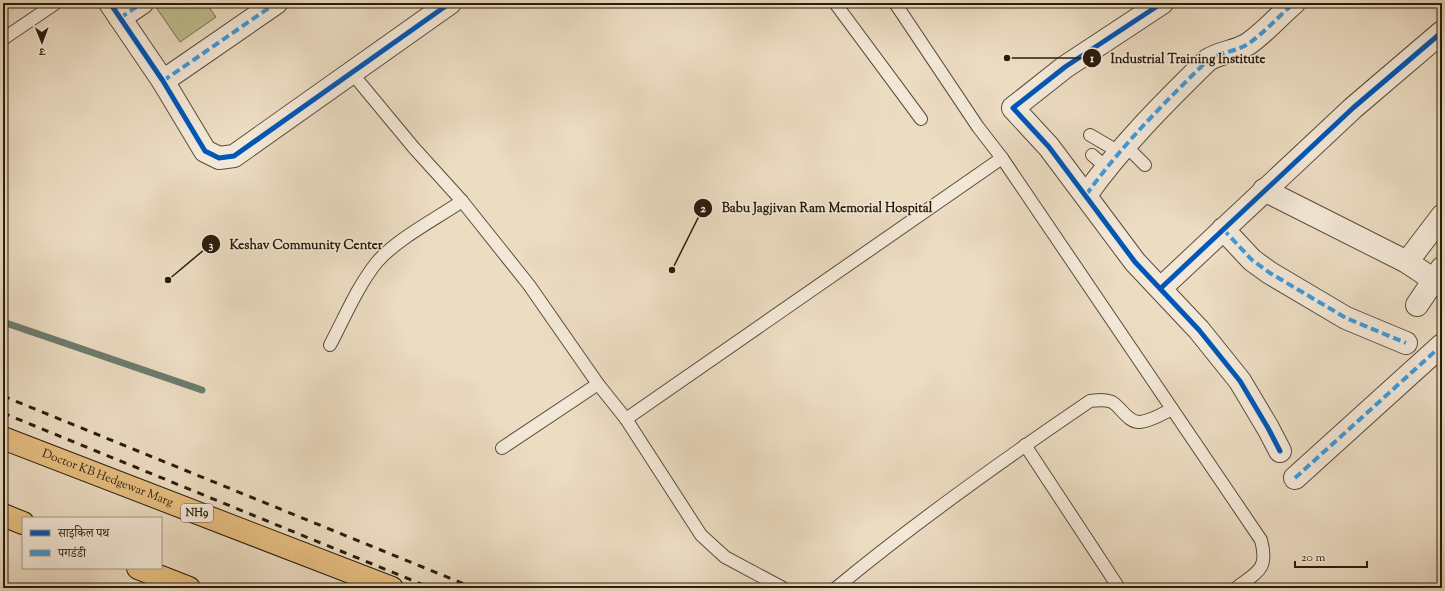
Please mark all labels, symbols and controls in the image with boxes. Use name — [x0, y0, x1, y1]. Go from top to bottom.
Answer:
north arrow — [22, 22, 62, 62]
text: उ — [38, 43, 46, 59]
callout: Industrial Training Institute — [1082, 45, 1273, 70]
text: 1 — [1089, 50, 1095, 68]
text: Industrial Training Institute — [1110, 51, 1266, 69]
callout: Babu Jagjivan Ram Memorial Hospital — [693, 195, 940, 220]
text: 2 — [700, 200, 706, 218]
text: Babu Jagjivan Ram Memorial Hospital — [722, 200, 933, 218]
callout: Keshav Community Center — [201, 232, 391, 257]
text: 3 — [209, 237, 214, 255]
text: Keshav Community Center — [229, 237, 383, 255]
street label: Doctor KB Hedgewar Marg — [39, 445, 176, 512]
road number: NH9 — [181, 504, 213, 522]
legend — [22, 517, 162, 569]
text: साइकिल पथ — [57, 525, 110, 543]
scale bar — [1295, 543, 1367, 569]
text: पगडंडी — [57, 545, 87, 563]
text: 20 m — [1301, 549, 1326, 567]

